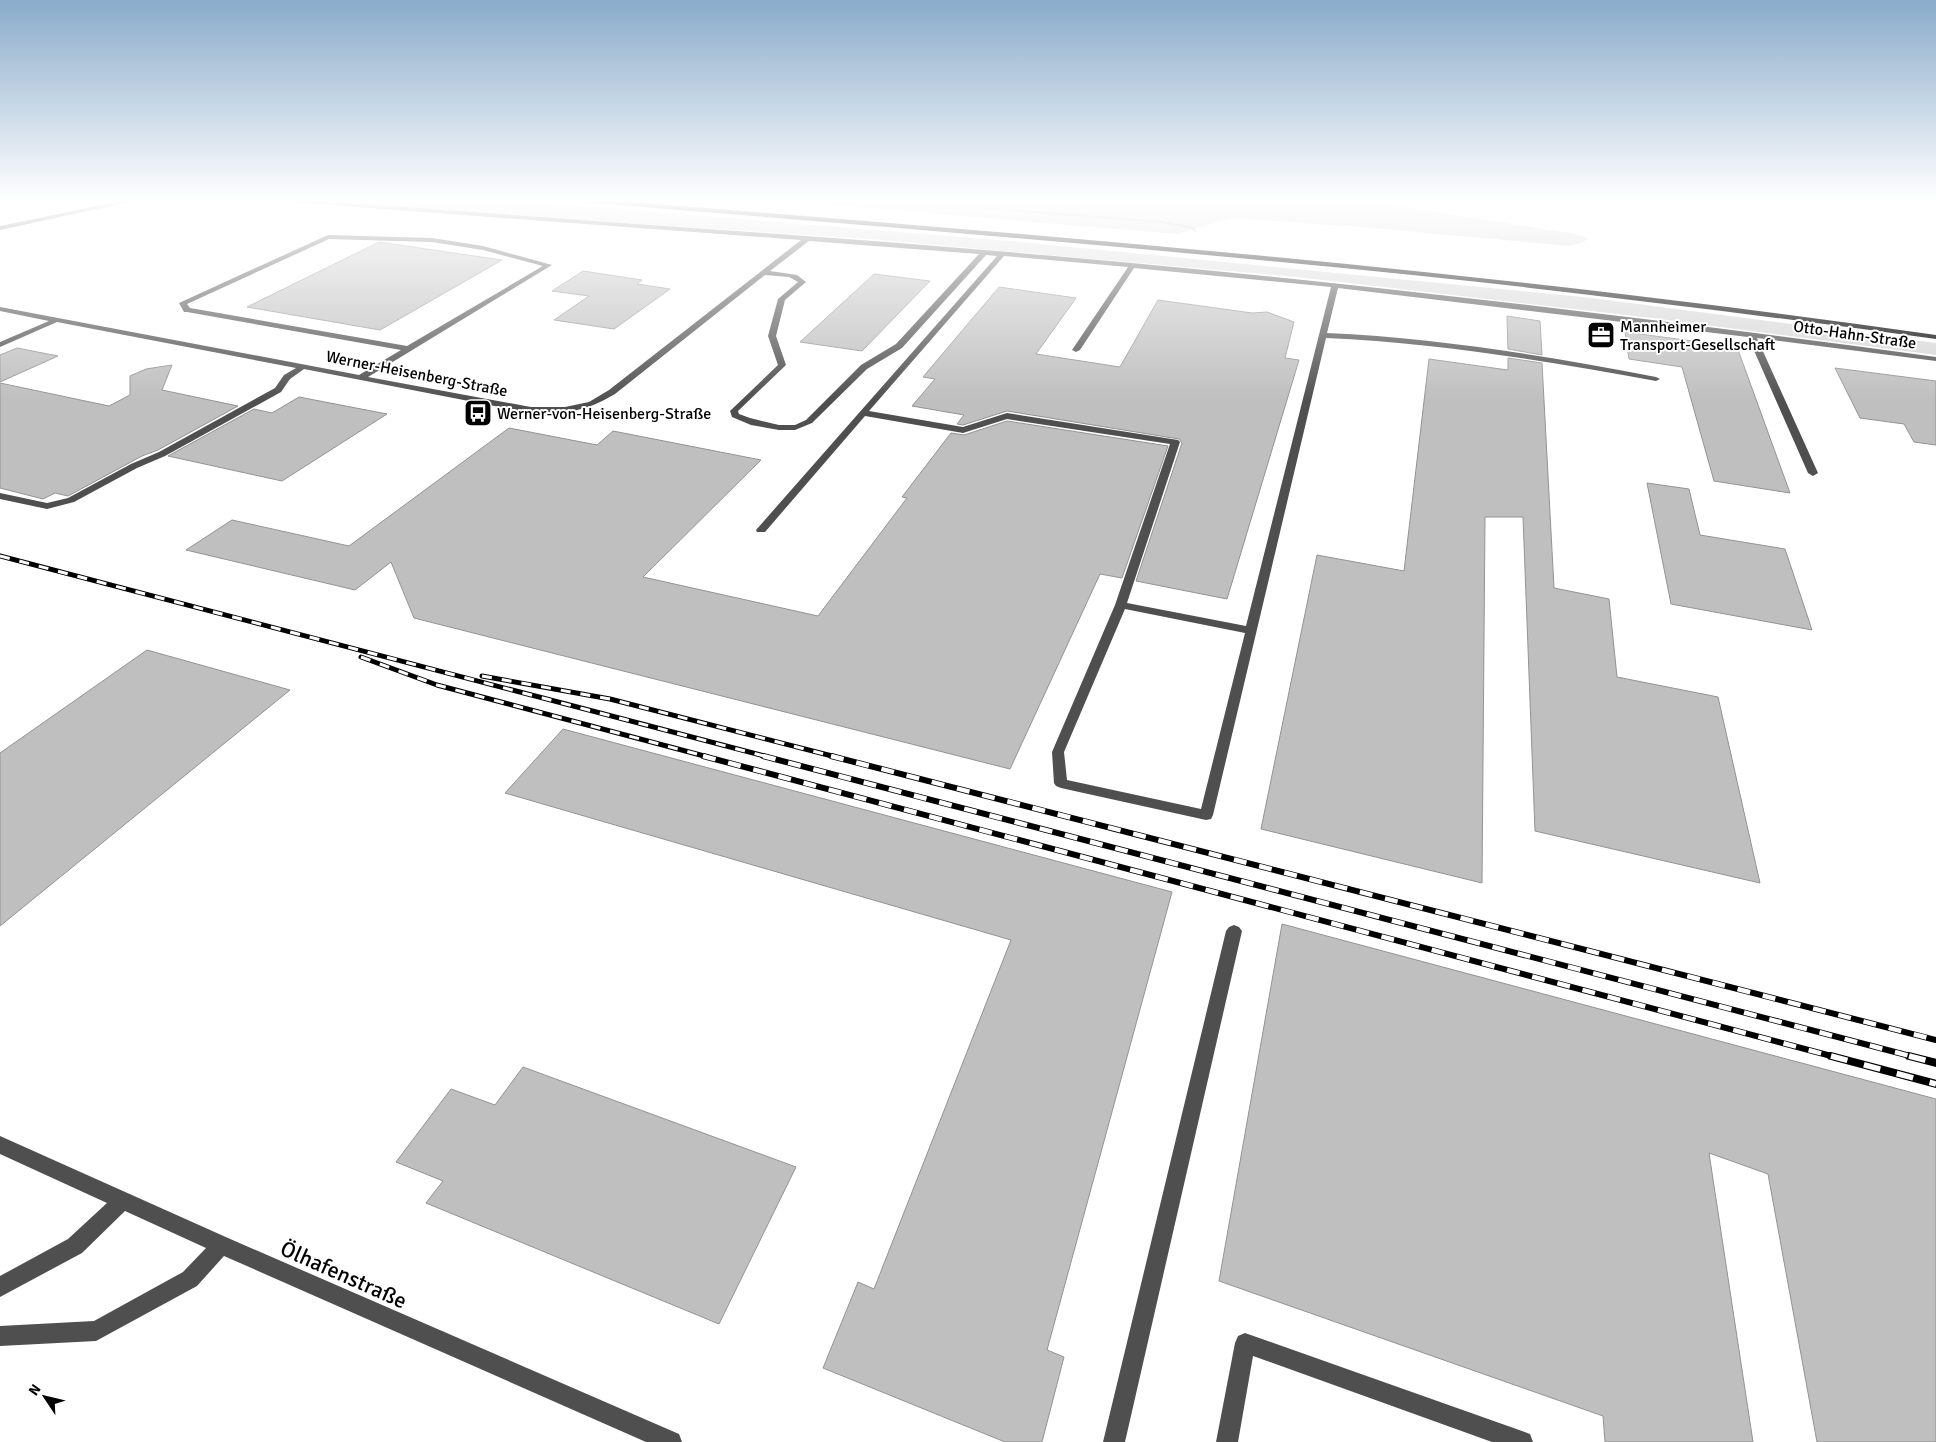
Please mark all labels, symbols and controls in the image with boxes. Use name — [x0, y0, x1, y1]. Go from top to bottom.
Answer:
street label: Otto-Hahn-Straße — [1792, 316, 1918, 354]
place label: Mannheimer Transport-Gesellschaft — [1620, 317, 1776, 355]
office icon: Mannheimer Transport-Gesellschaft — [1586, 320, 1616, 350]
street label: Werner-Heisenberg-Straße — [324, 347, 509, 401]
bus stop icon: Werner-von-Heisenberg-Straße — [463, 398, 493, 428]
place label: Werner-von-Heisenberg-Straße — [497, 404, 711, 424]
street label: Ölhafenstraße — [276, 1235, 411, 1314]
north arrow — [20, 1372, 70, 1422]
text: N — [25, 1381, 45, 1399]

